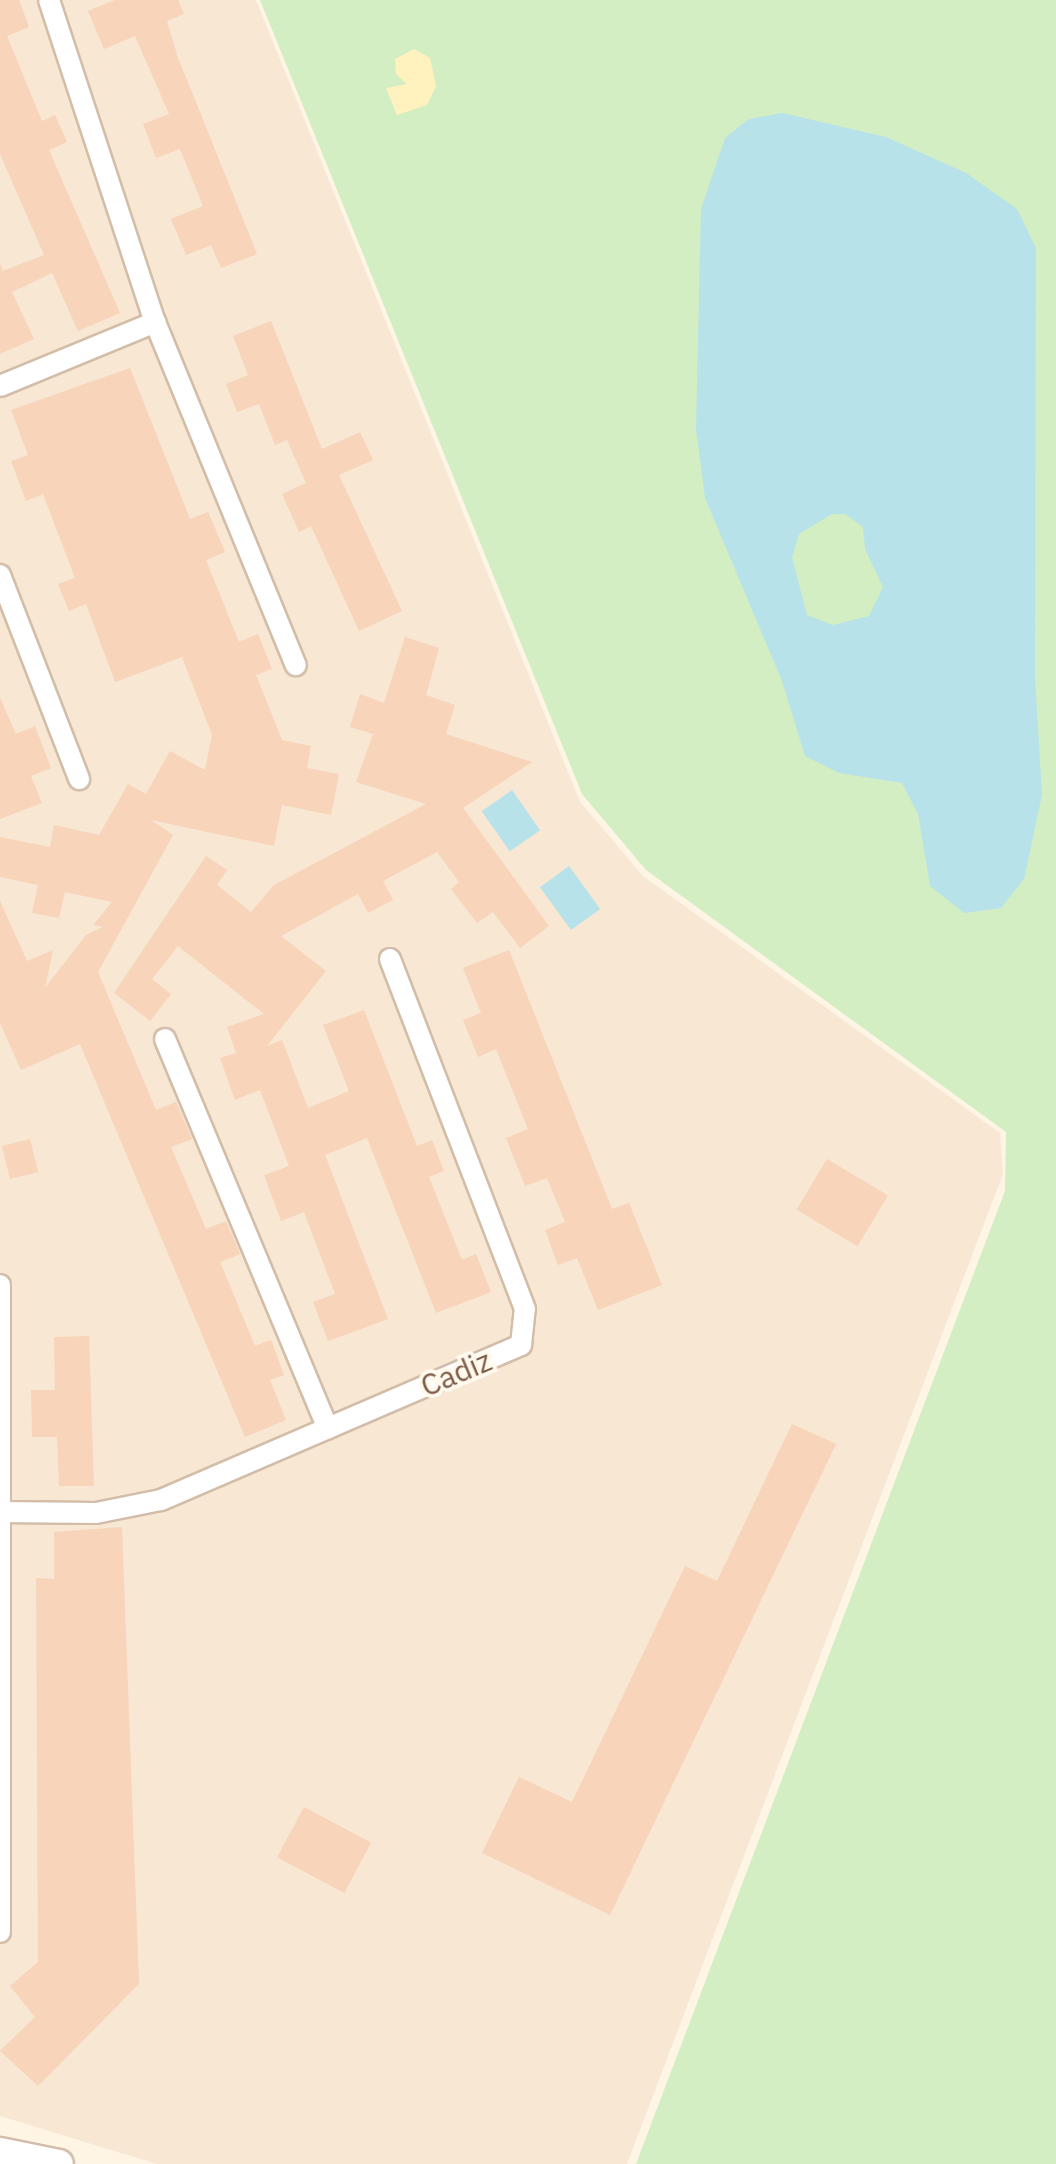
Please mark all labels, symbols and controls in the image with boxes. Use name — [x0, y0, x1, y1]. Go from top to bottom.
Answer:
street label: Cadiz — [415, 1342, 497, 1404]

